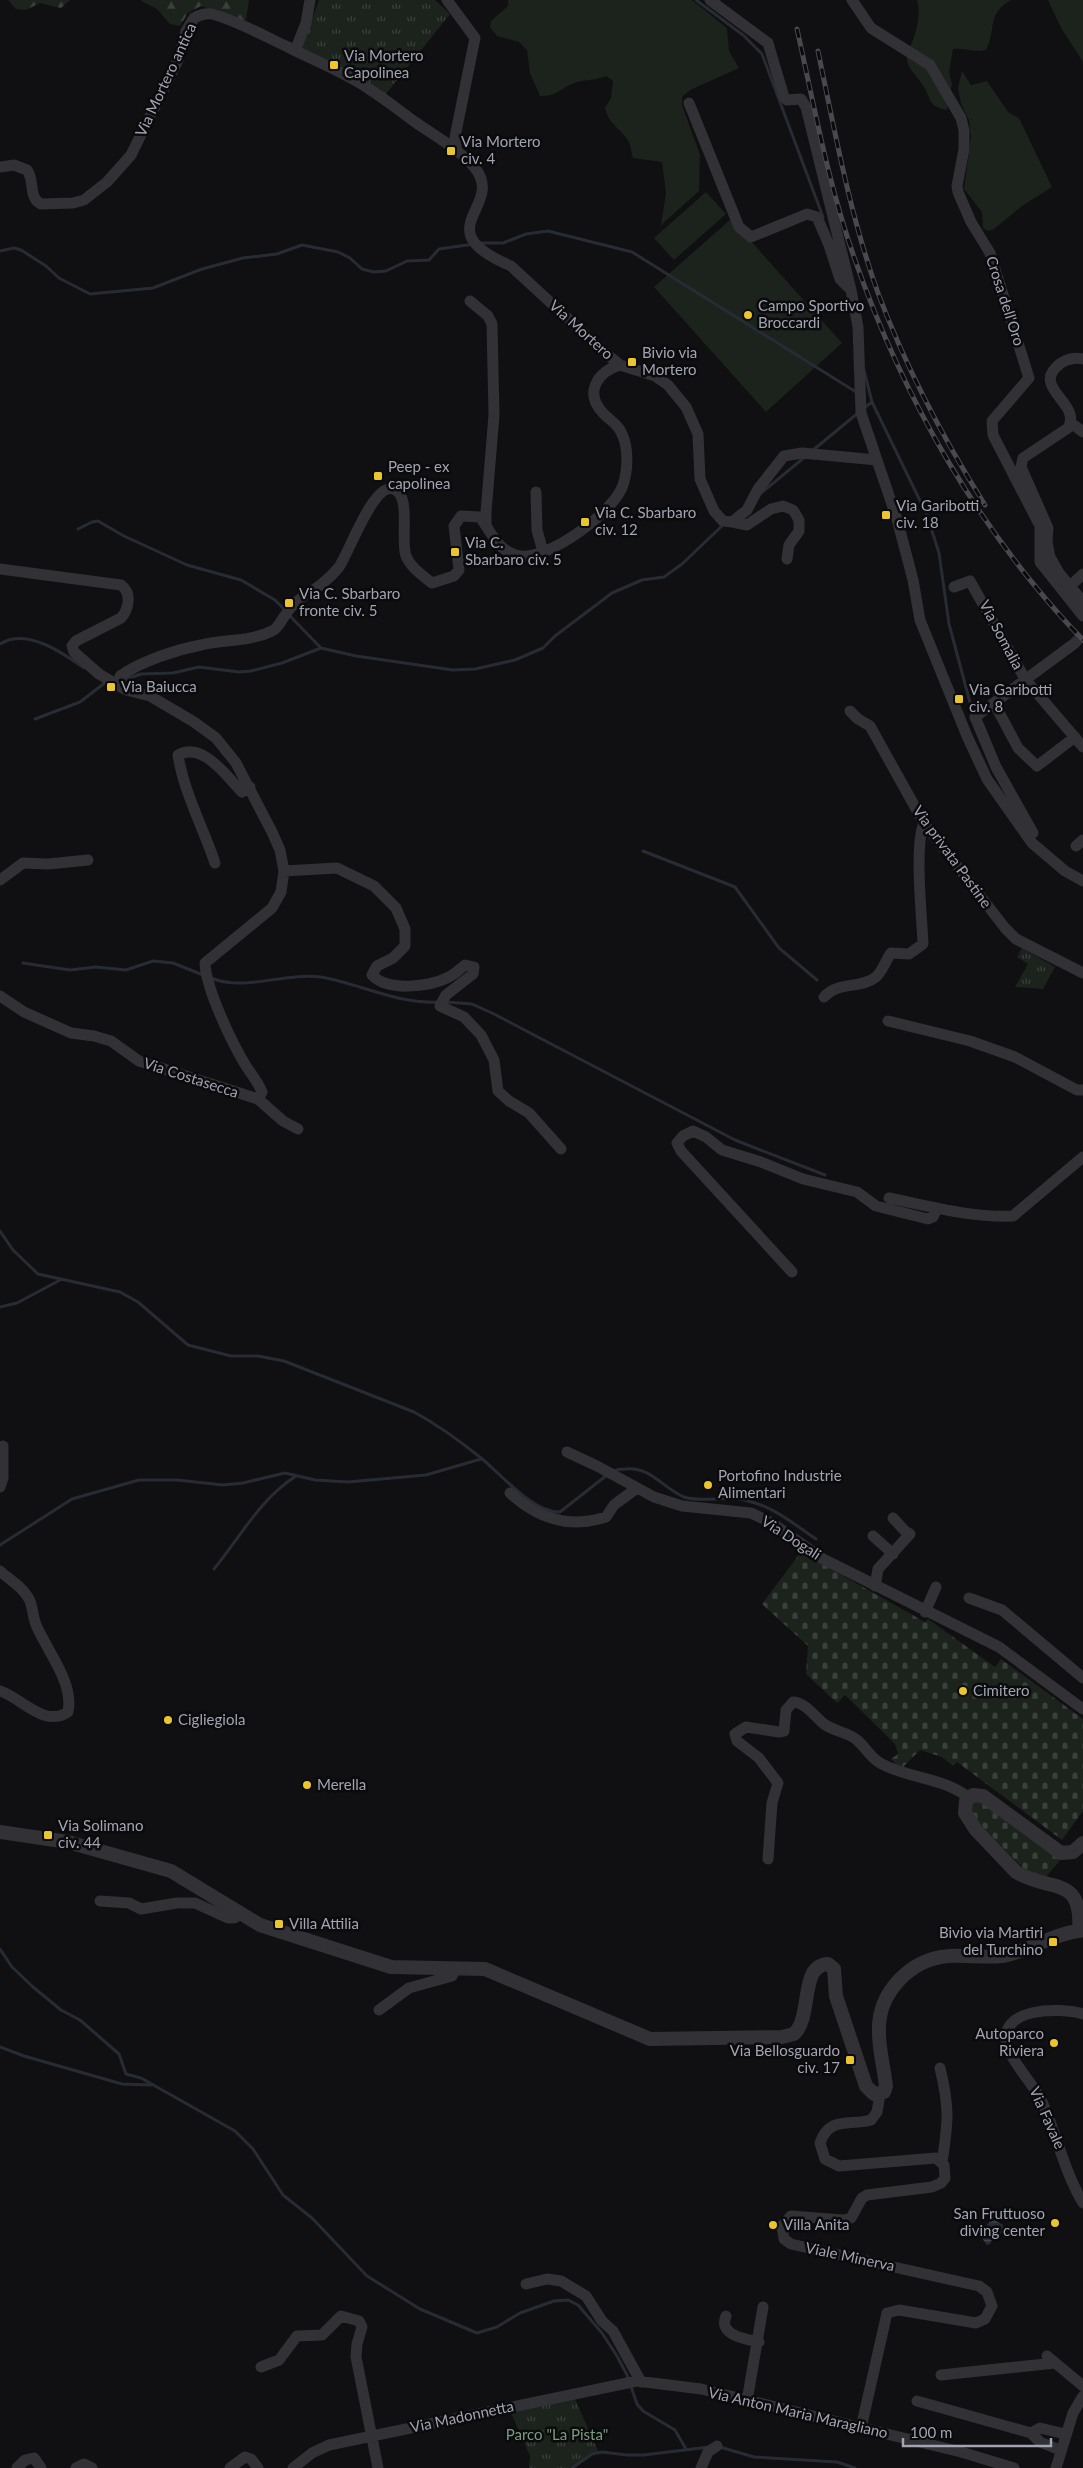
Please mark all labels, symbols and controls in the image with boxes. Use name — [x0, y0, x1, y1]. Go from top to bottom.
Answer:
street label: Via Mortero antica — [131, 20, 199, 139]
place label: Via Mortero Capolinea — [344, 46, 424, 81]
marker: Via Mortero Capolinea — [328, 59, 340, 71]
place label: Via Mortero civ. 4 — [461, 132, 541, 167]
marker: Via Mortero civ. 4 — [445, 145, 457, 157]
street label: Crosa dell'Oro — [983, 253, 1029, 348]
street label: Via Mortero — [546, 296, 617, 363]
place label: Campo Sportivo Broccardi — [758, 296, 864, 331]
marker: Campo Sportivo Broccardi — [742, 309, 754, 321]
place label: Bivio via Mortero — [642, 343, 697, 378]
marker: Bivio via Mortero — [626, 356, 638, 368]
place label: Peep - ex capolinea — [388, 457, 450, 492]
marker: Peep - ex capolinea — [372, 470, 384, 482]
place label: Via Garibotti civ. 18 — [896, 496, 979, 531]
place label: Via C. Sbarbaro civ. 12 — [595, 503, 696, 538]
marker: Via Garibotti civ. 18 — [880, 509, 892, 521]
marker: Via C. Sbarbaro civ. 12 — [579, 516, 591, 528]
place label: Via C. Sbarbaro civ. 5 — [465, 533, 562, 568]
marker: Via C. Sbarbaro civ. 5 — [449, 546, 461, 558]
place label: Via C. Sbarbaro fronte civ. 5 — [299, 584, 400, 619]
marker: Via C. Sbarbaro fronte civ. 5 — [283, 597, 295, 609]
street label: Via Somalia — [976, 597, 1028, 672]
place label: Via Baiucca — [121, 677, 197, 695]
place label: Via Garibotti civ. 8 — [969, 680, 1052, 715]
marker: Via Baiucca — [105, 681, 117, 693]
marker: Via Garibotti civ. 8 — [953, 693, 965, 705]
street label: Via privata Pastine — [910, 802, 996, 911]
street label: Via Costasecca — [142, 1053, 241, 1101]
place label: Portofino Industrie Alimentari — [718, 1466, 842, 1501]
marker: Portofino Industrie Alimentari — [702, 1479, 714, 1491]
street label: Via Dogali — [758, 1511, 825, 1563]
place label: Cimitero — [973, 1681, 1029, 1699]
marker: Cimitero — [957, 1685, 969, 1697]
place label: Cigliegiola — [178, 1710, 245, 1728]
marker: Cigliegiola — [162, 1714, 174, 1726]
place label: Merella — [317, 1775, 366, 1793]
marker: Merella — [301, 1779, 313, 1791]
place label: Via Solimano civ. 44 — [58, 1816, 143, 1851]
marker: Via Solimano civ. 44 — [42, 1829, 54, 1841]
place label: Villa Attilia — [289, 1914, 359, 1932]
marker: Villa Attilia — [273, 1918, 285, 1930]
place label: Bivio via Martiri del Turchino — [939, 1923, 1043, 1958]
marker: Bivio via Martiri del Turchino — [1047, 1936, 1059, 1948]
place label: Autoparco Riviera — [975, 2024, 1044, 2059]
marker: Autoparco Riviera — [1048, 2037, 1060, 2049]
place label: Via Bellosguardo civ. 17 — [730, 2041, 840, 2076]
marker: Via Bellosguardo civ. 17 — [844, 2054, 856, 2066]
street label: Via Favale — [1026, 2084, 1070, 2152]
place label: San Fruttuoso diving center — [954, 2204, 1046, 2239]
place label: Villa Anita — [783, 2215, 850, 2233]
marker: San Fruttuoso diving center — [1049, 2217, 1061, 2229]
marker: Villa Anita — [767, 2219, 779, 2231]
street label: Viale Minerva — [804, 2238, 896, 2274]
street label: Via Anton Maria Maragliano — [707, 2383, 890, 2441]
street label: Via Madonnetta — [408, 2396, 515, 2436]
scale bar — [903, 2416, 1050, 2448]
text: 100 m — [910, 2423, 952, 2441]
park label: Parco "La Pista" — [506, 2425, 608, 2443]

